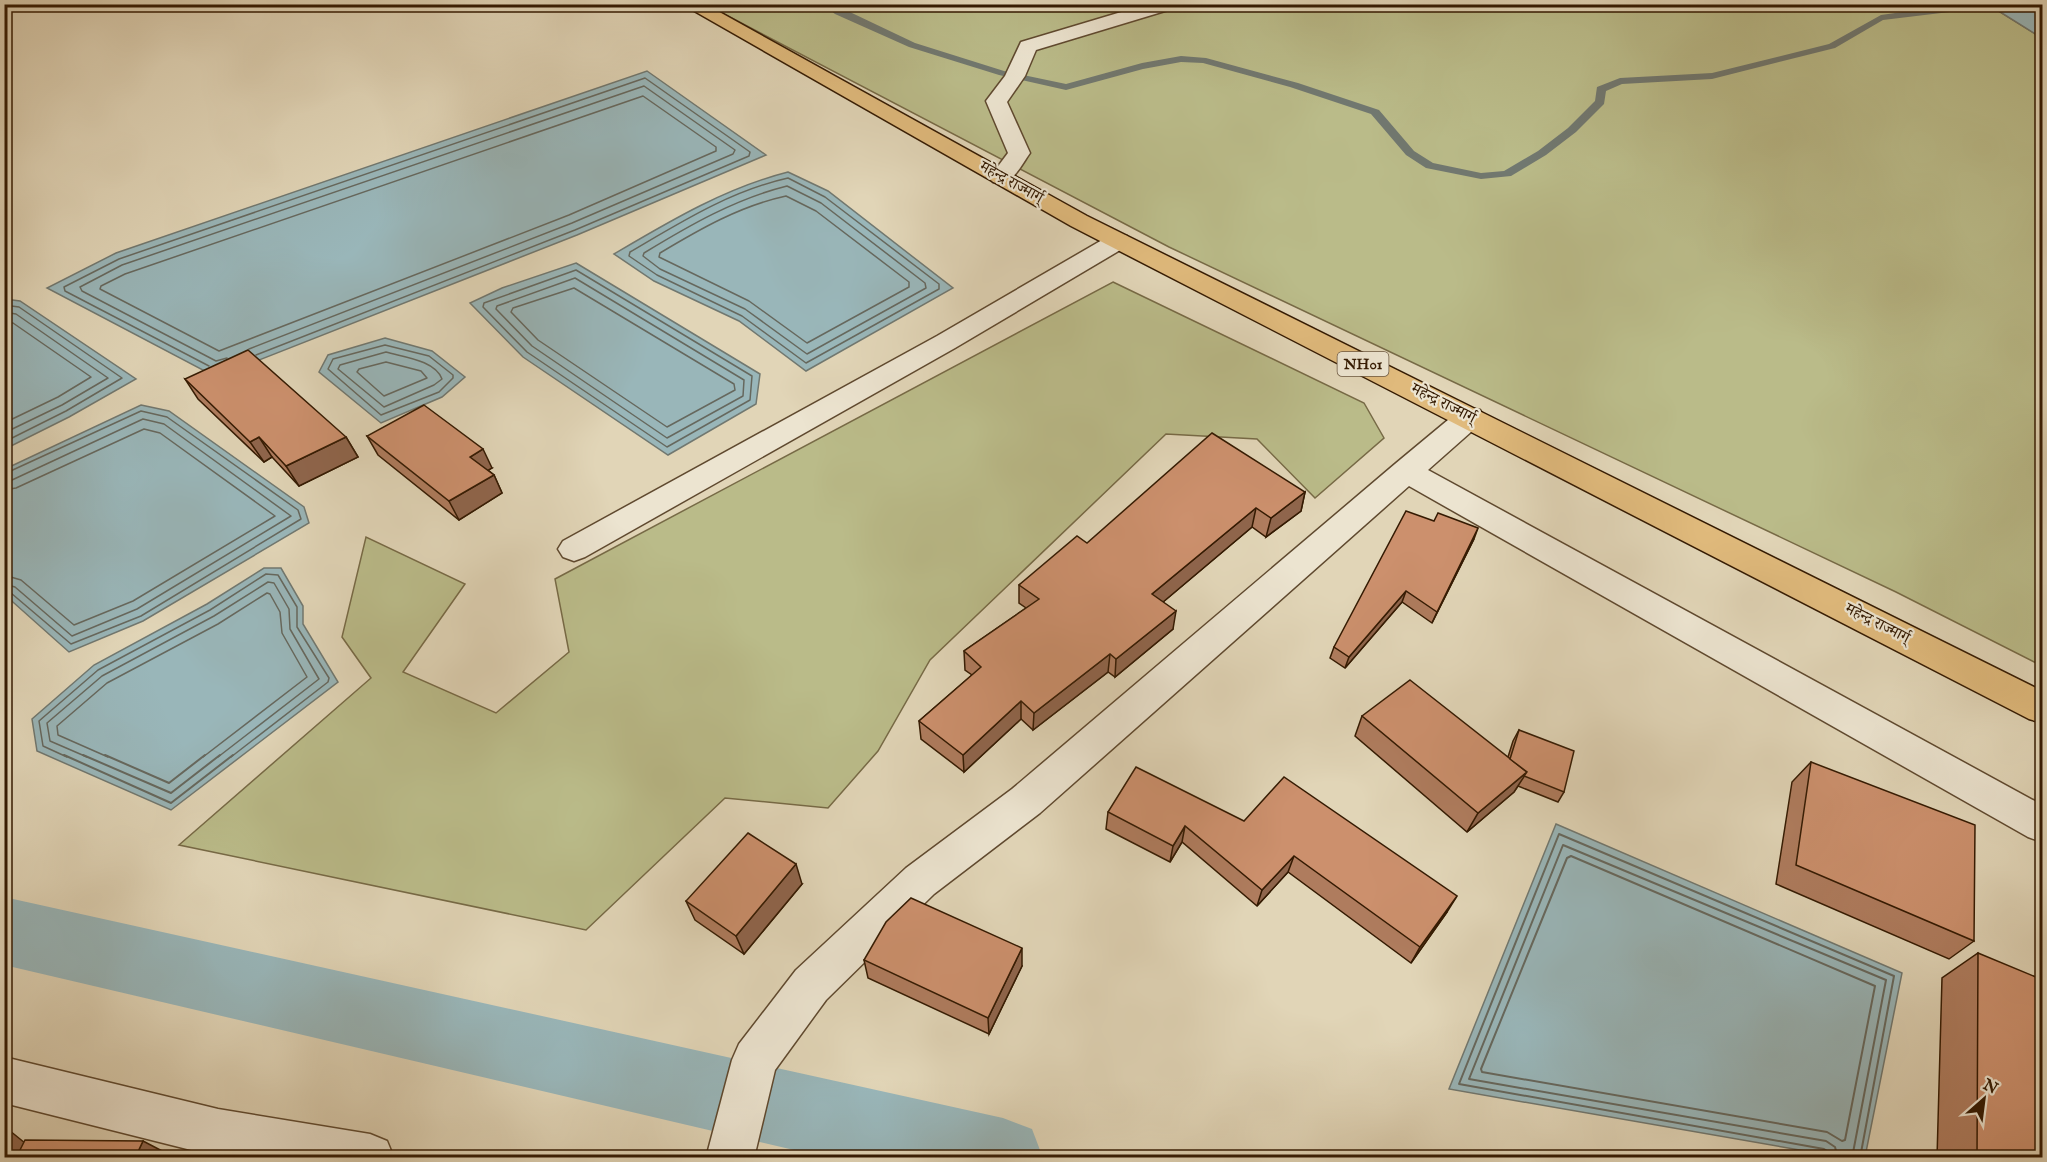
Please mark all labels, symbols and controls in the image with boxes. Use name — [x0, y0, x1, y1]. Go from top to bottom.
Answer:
street label: महेन्द्र राज्मार्ग् — [975, 156, 1049, 210]
road number: NH01 — [1338, 352, 1388, 376]
street label: महेन्द्र राज्मार्ग् — [1406, 378, 1482, 430]
street label: महेन्द्र राज्मार्ग् — [1840, 598, 1916, 650]
north arrow — [1954, 1069, 2014, 1129]
text: N — [1978, 1075, 2001, 1100]

